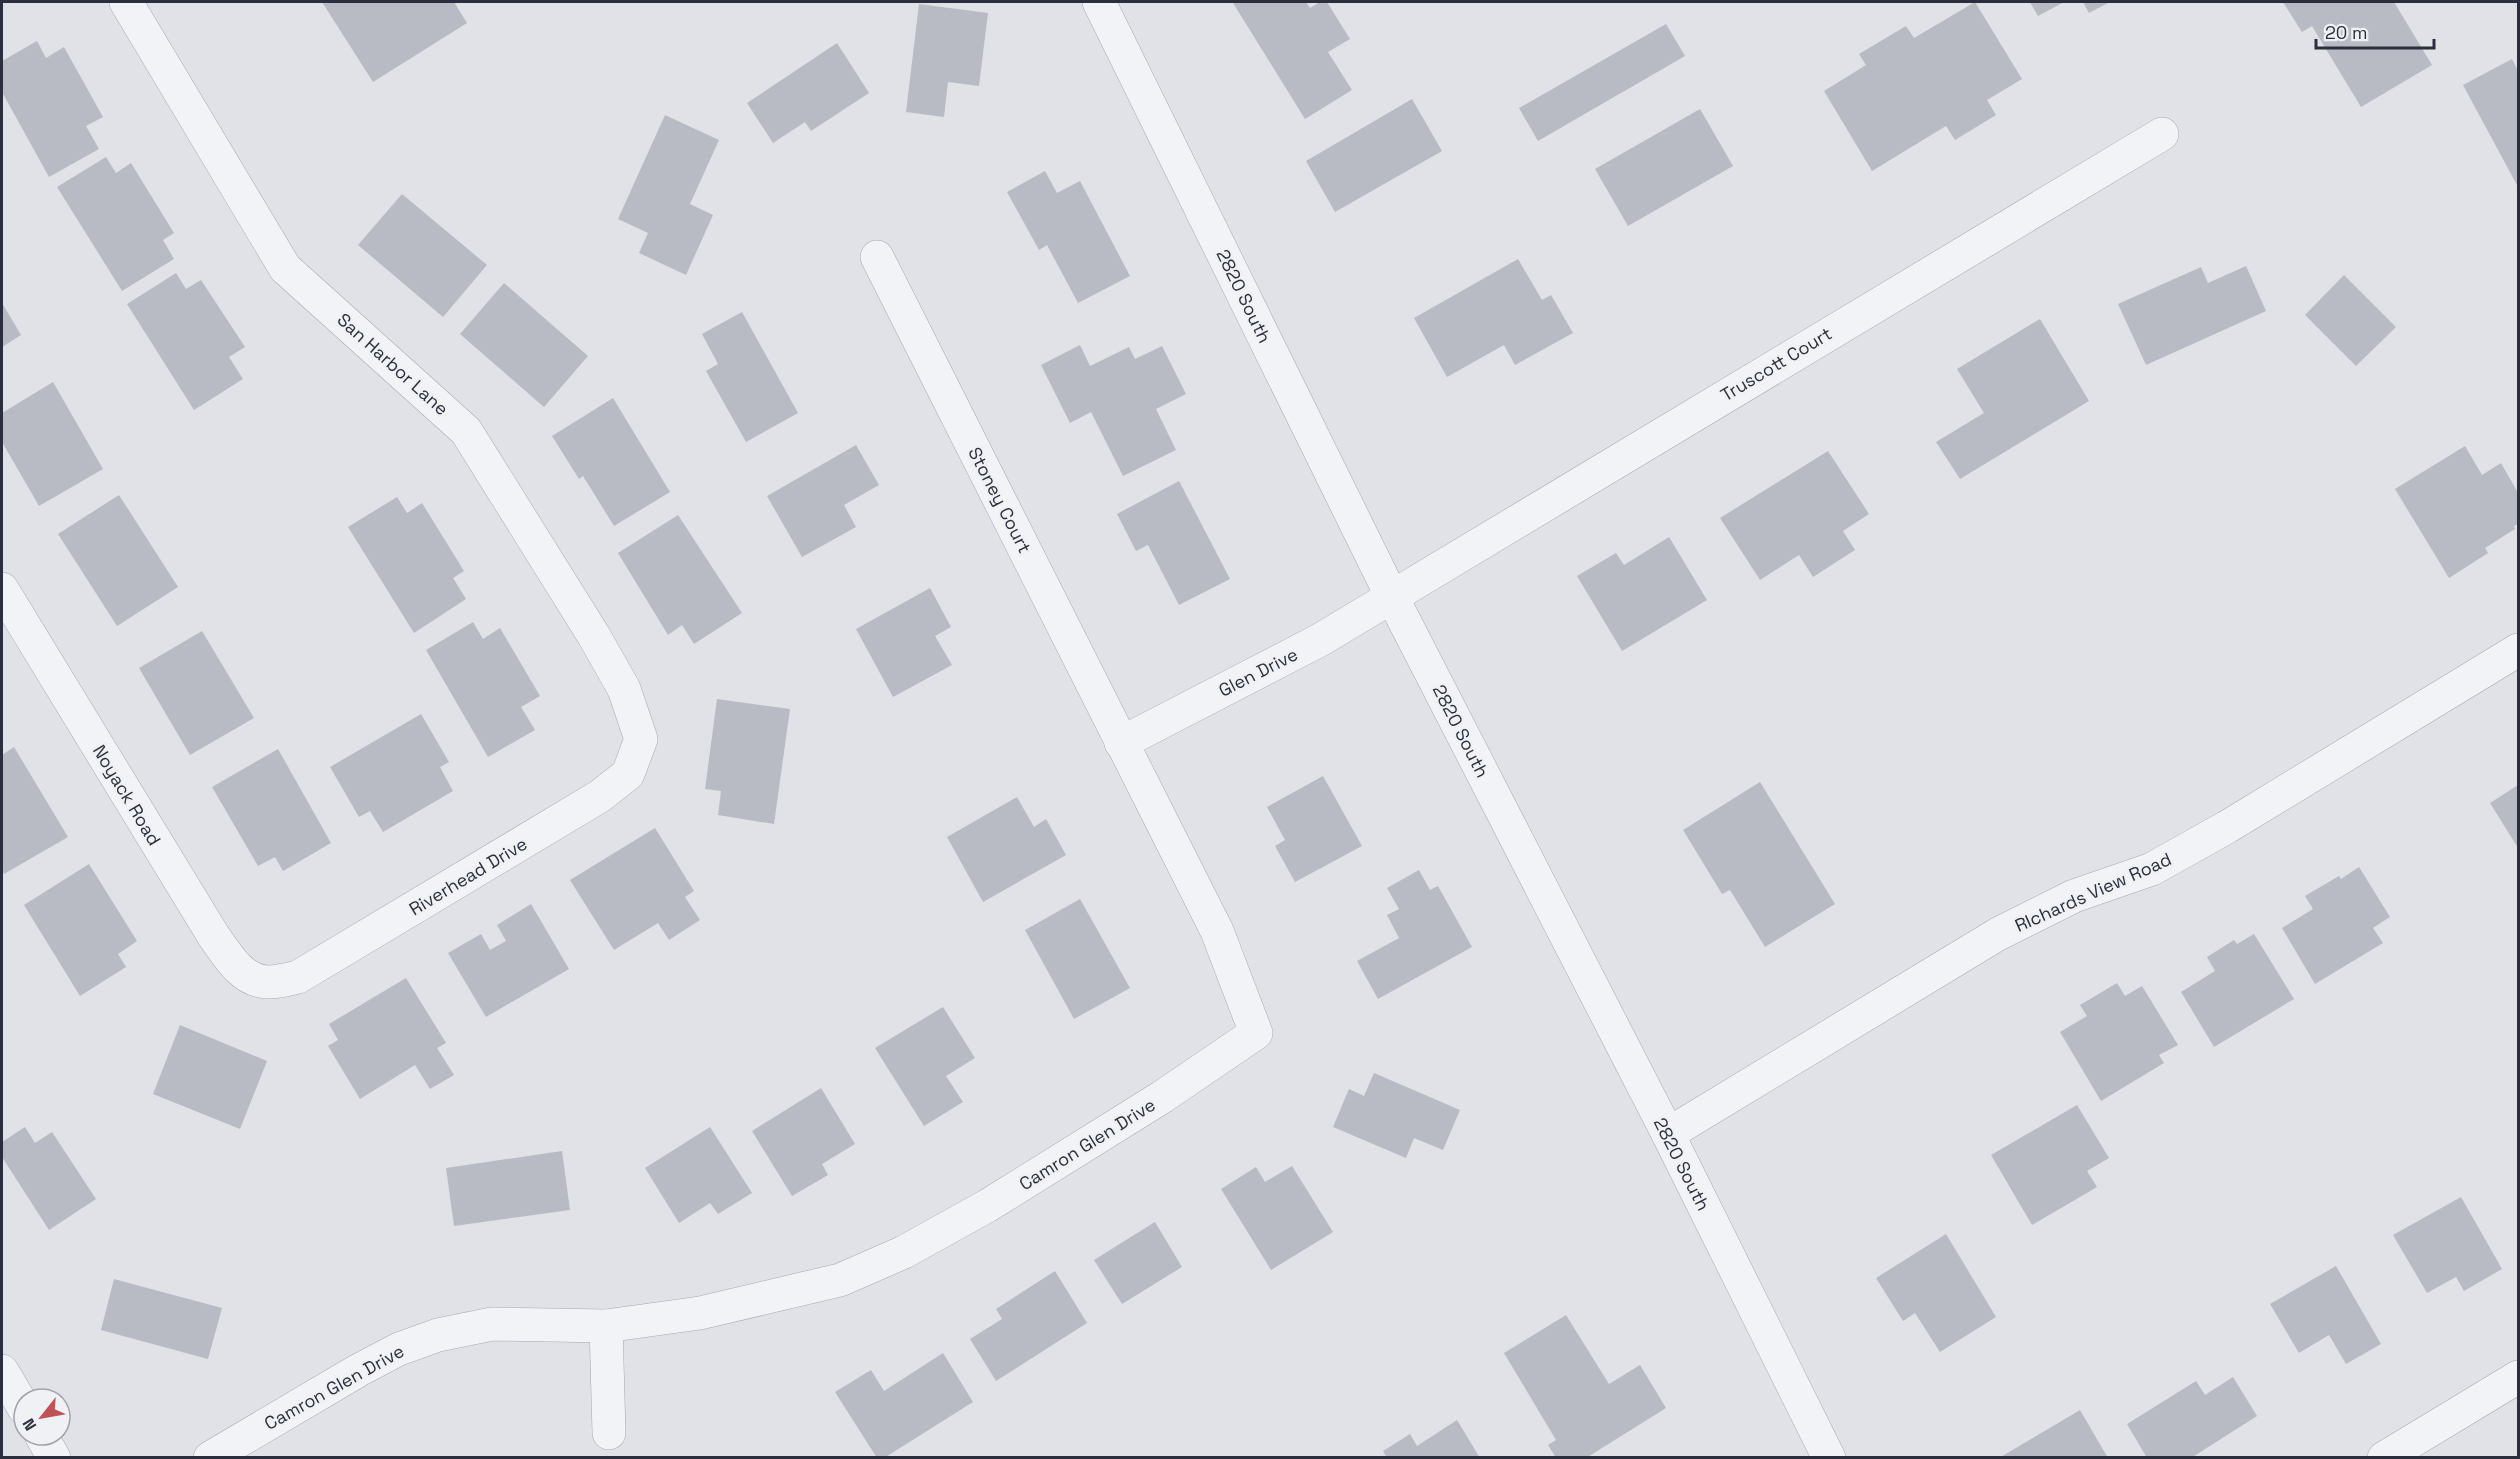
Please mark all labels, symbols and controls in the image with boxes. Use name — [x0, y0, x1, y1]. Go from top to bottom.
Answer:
scale bar — [2316, 12, 2434, 50]
text: 20 m — [2325, 21, 2368, 44]
street label: 2820 South — [1211, 245, 1277, 347]
street label: San Harbor Lane — [333, 308, 453, 420]
street label: Truscott Court — [1716, 322, 1836, 406]
street label: Stoney Court — [963, 443, 1037, 557]
street label: Glen Drive — [1215, 642, 1301, 702]
street label: 2820 South — [1428, 681, 1494, 781]
street label: Noyack Road — [88, 740, 166, 850]
street label: Riverhead Drive — [405, 832, 531, 920]
street label: RIchards View Road — [2011, 847, 2175, 937]
street label: Camron Glen Drive — [1015, 1093, 1159, 1195]
street label: 2820 South — [1649, 1114, 1715, 1214]
street label: Camron Glen Drive — [260, 1339, 408, 1435]
north arrow — [12, 1387, 72, 1447]
text: N — [18, 1414, 41, 1434]

